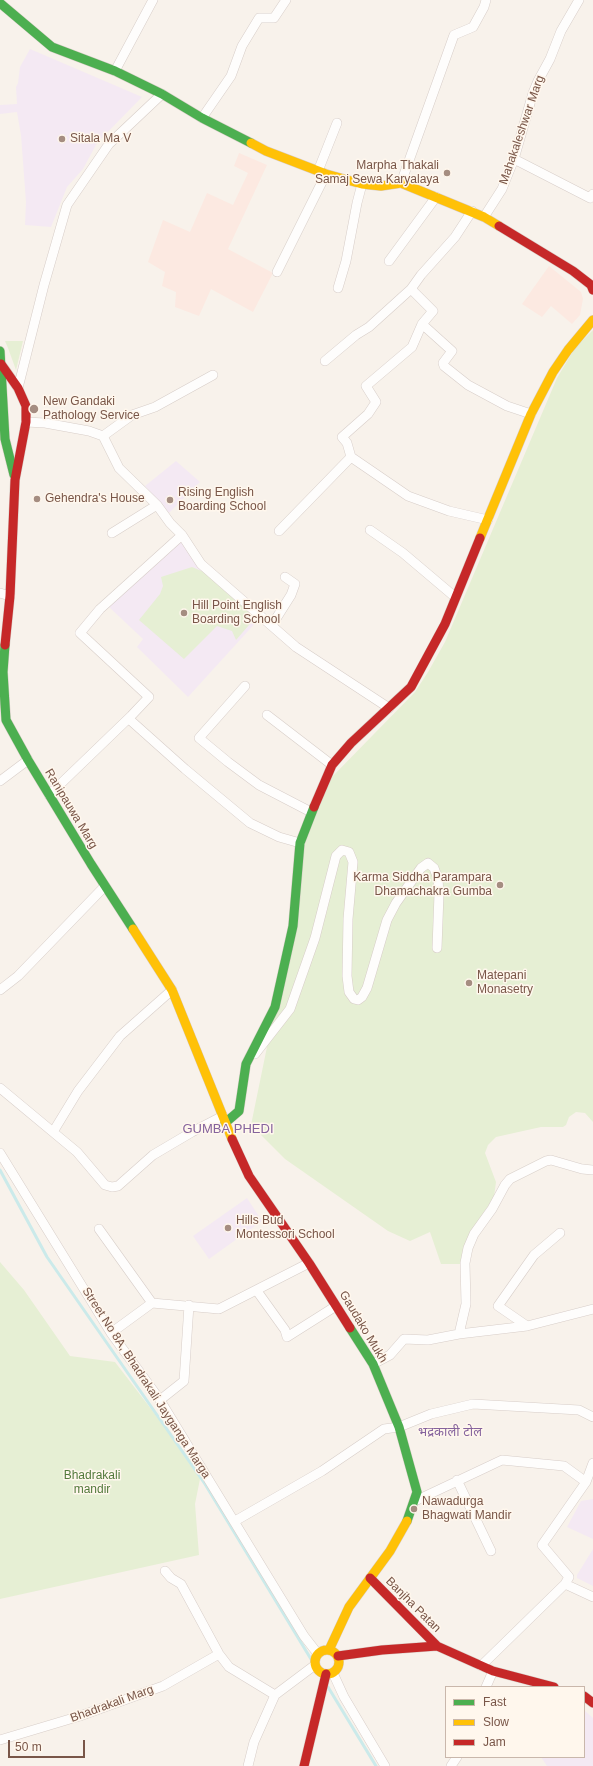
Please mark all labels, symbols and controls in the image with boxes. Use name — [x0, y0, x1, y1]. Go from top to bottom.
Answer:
street label: Mahakaleshwar Marg — [497, 73, 547, 187]
place label: Sitala Ma V — [70, 132, 131, 146]
marker: Sitala Ma V — [57, 134, 67, 144]
place label: Marpha Thakali Samaj Sewa Karyalaya — [315, 159, 439, 187]
marker: Marpha Thakali Samaj Sewa Karyalaya — [442, 168, 452, 178]
place label: New Gandaki Pathology Service — [43, 395, 140, 423]
marker: New Gandaki Pathology Service — [28, 403, 40, 415]
place label: Rising English Boarding School — [178, 486, 266, 514]
place label: Gehendra's House — [45, 492, 145, 506]
marker: Gehendra's House — [32, 494, 42, 504]
marker: Rising English Boarding School — [165, 495, 175, 505]
place label: Hill Point English Boarding School — [192, 599, 282, 627]
marker: Hill Point English Boarding School — [179, 608, 189, 618]
street label: Ranipauwa Marg — [41, 766, 101, 852]
place label: Karma Siddha Parampara Dhamachakra Gumba — [353, 871, 492, 899]
marker: Karma Siddha Parampara Dhamachakra Gumba — [495, 880, 505, 890]
place label: Matepani Monasetry — [477, 969, 533, 997]
marker: Matepani Monasetry — [464, 978, 474, 988]
district label: GUMBA PHEDI — [177, 1121, 279, 1137]
place label: Hills Bud Montessori School — [236, 1214, 335, 1242]
marker: Hills Bud Montessori School — [223, 1223, 233, 1233]
street label: Street No 8A, Bhadrakali Jayganga Marga — [79, 1285, 213, 1481]
street label: Gaudako Mukh — [336, 1288, 390, 1366]
district label: भद्रकाली टोल — [418, 1424, 482, 1440]
park label: Bhadrakali mandir — [64, 1469, 120, 1497]
place label: Nawadurga Bhagwati Mandir — [422, 1495, 511, 1523]
marker: Nawadurga Bhagwati Mandir — [409, 1504, 419, 1514]
street label: Banjha Patan — [382, 1574, 444, 1636]
street label: Bhadrakali Marg — [68, 1682, 156, 1726]
legend — [445, 1686, 585, 1758]
text: Fast — [483, 1695, 506, 1709]
text: Slow — [483, 1715, 509, 1729]
scale bar — [10, 1732, 87, 1758]
text: Jam — [483, 1735, 506, 1749]
text: 50 m — [15, 1740, 42, 1754]

